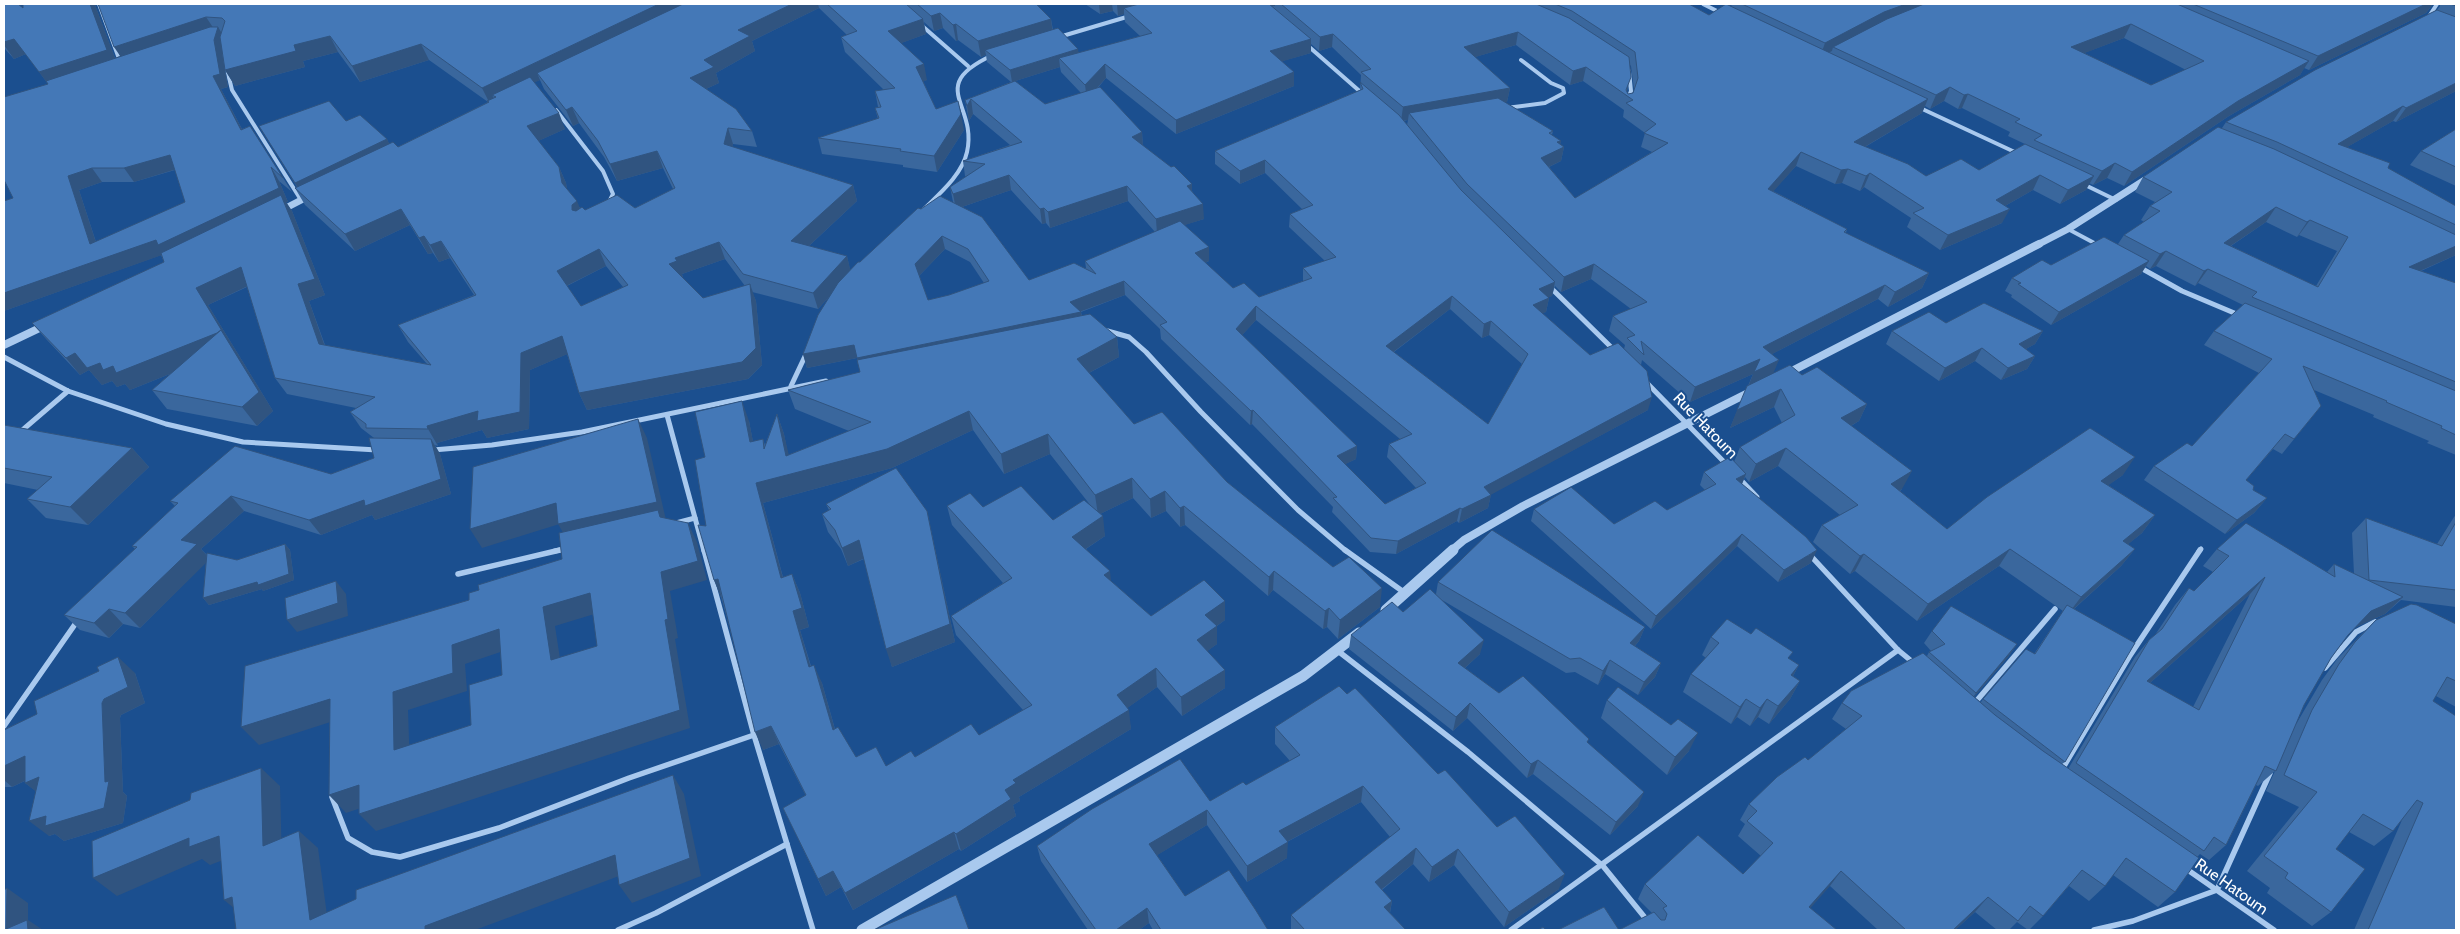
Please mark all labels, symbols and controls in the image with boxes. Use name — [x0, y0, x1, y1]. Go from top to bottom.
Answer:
street label: Rue Hatoum — [1669, 388, 1742, 462]
street label: Rue Hatoum — [2192, 854, 2272, 919]

